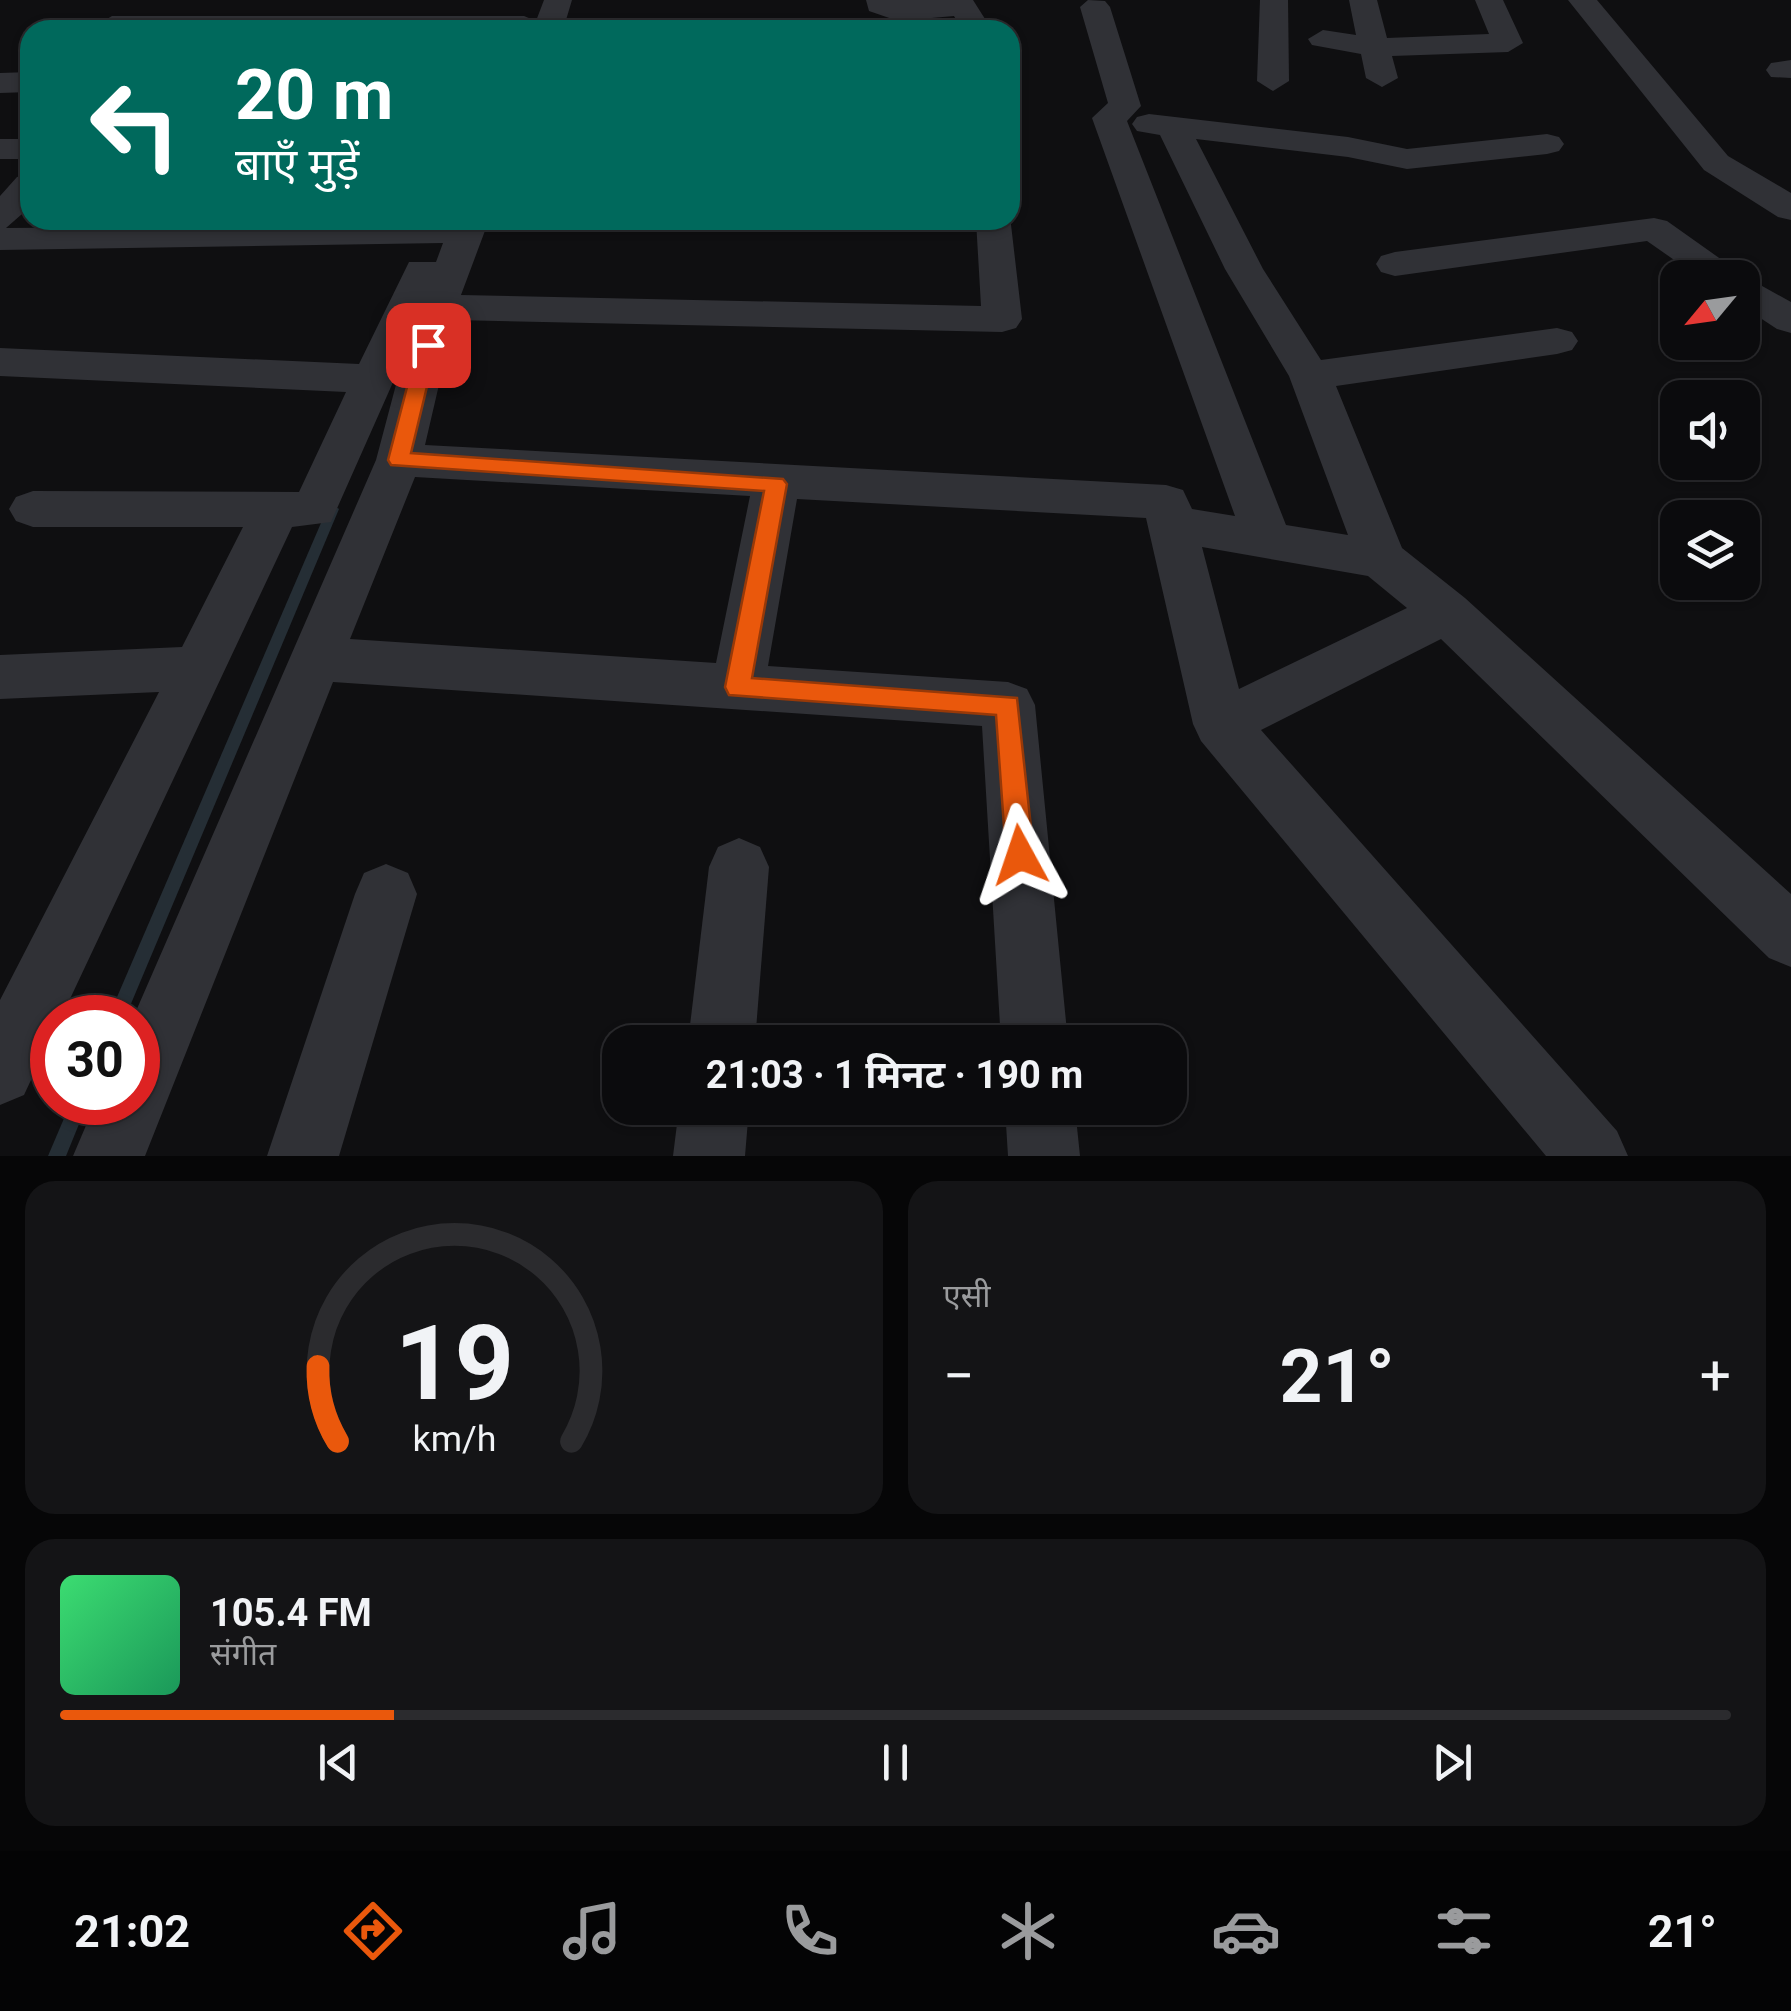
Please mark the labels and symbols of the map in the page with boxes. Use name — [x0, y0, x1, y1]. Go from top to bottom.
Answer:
north arrow — [1660, 260, 1760, 360]
pin — [386, 303, 471, 388]
position arrow — [968, 803, 1072, 907]
speed limit sign: 30 — [30, 995, 160, 1125]

